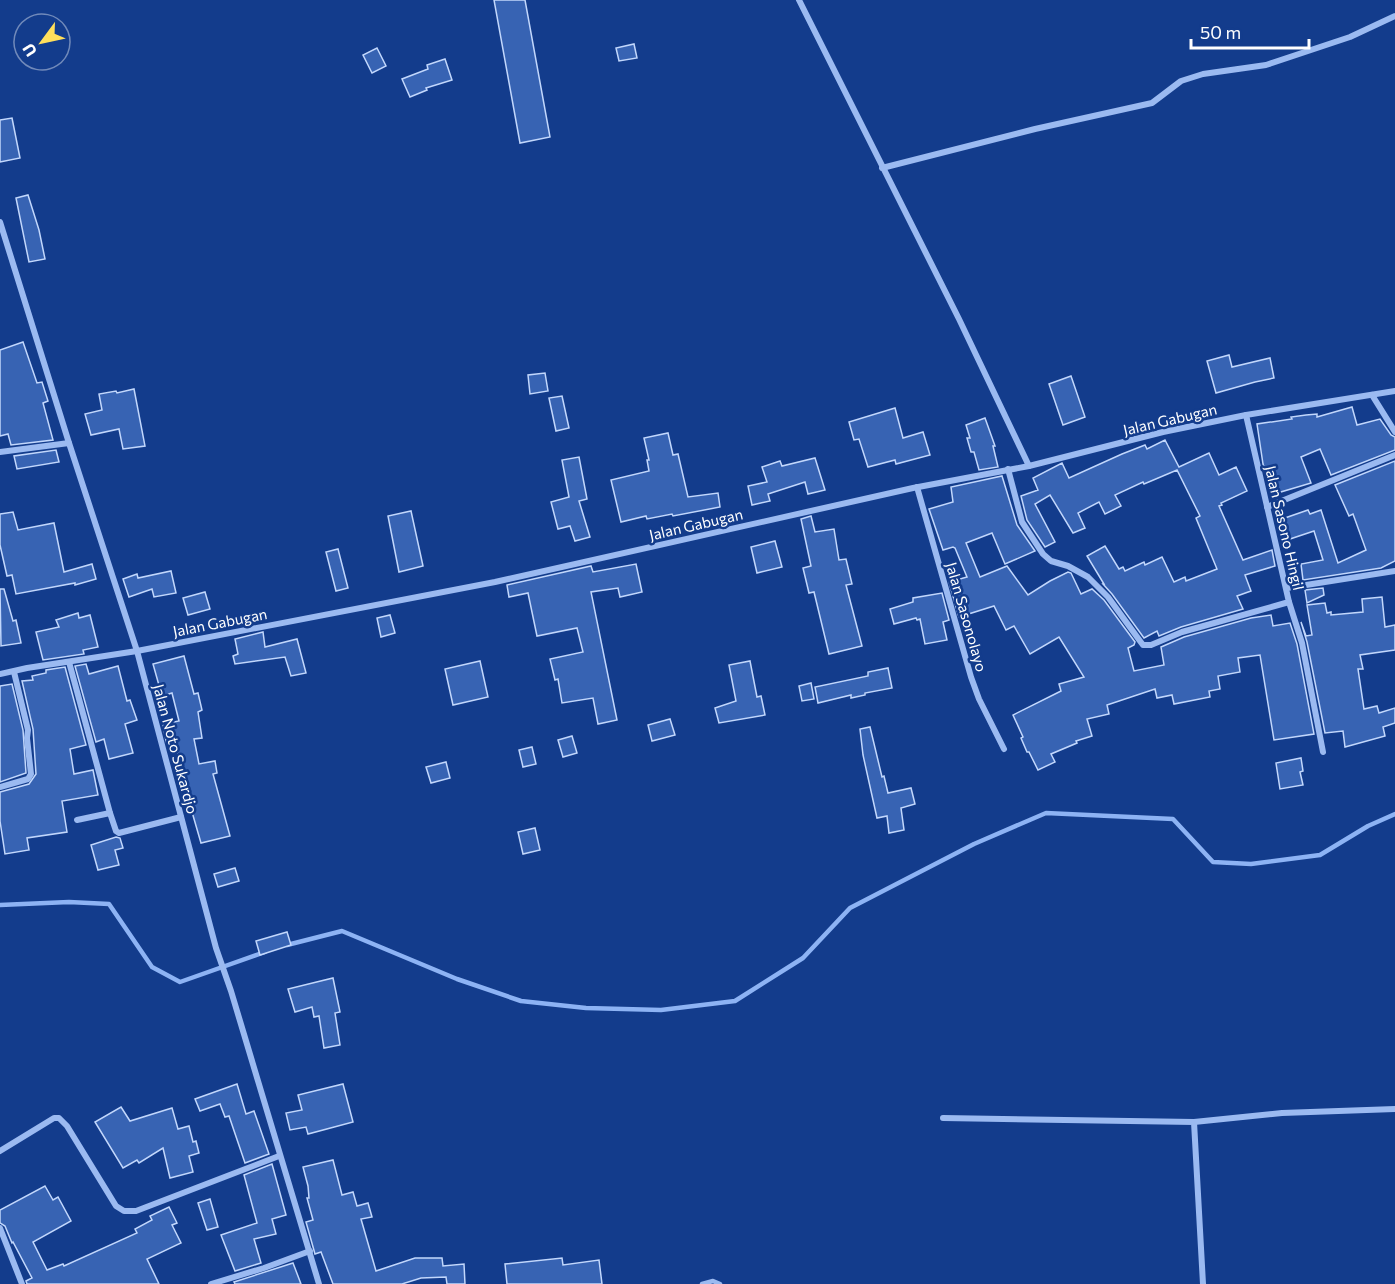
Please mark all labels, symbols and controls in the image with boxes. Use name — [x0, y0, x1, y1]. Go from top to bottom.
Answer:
north arrow — [12, 12, 72, 72]
scale bar — [1191, 12, 1310, 50]
text: 50 m — [1200, 21, 1241, 43]
text: U — [18, 40, 40, 61]
street label: Jalan Gabugan — [1121, 399, 1219, 439]
street label: Jalan Sasono Hingil — [1262, 464, 1308, 592]
street label: Jalan Gabugan — [647, 504, 745, 544]
street label: Jalan Sasonolayo — [943, 560, 991, 674]
street label: Jalan Gabugan — [171, 604, 269, 640]
street label: Jalan Noto Sukardjo — [150, 682, 202, 816]

